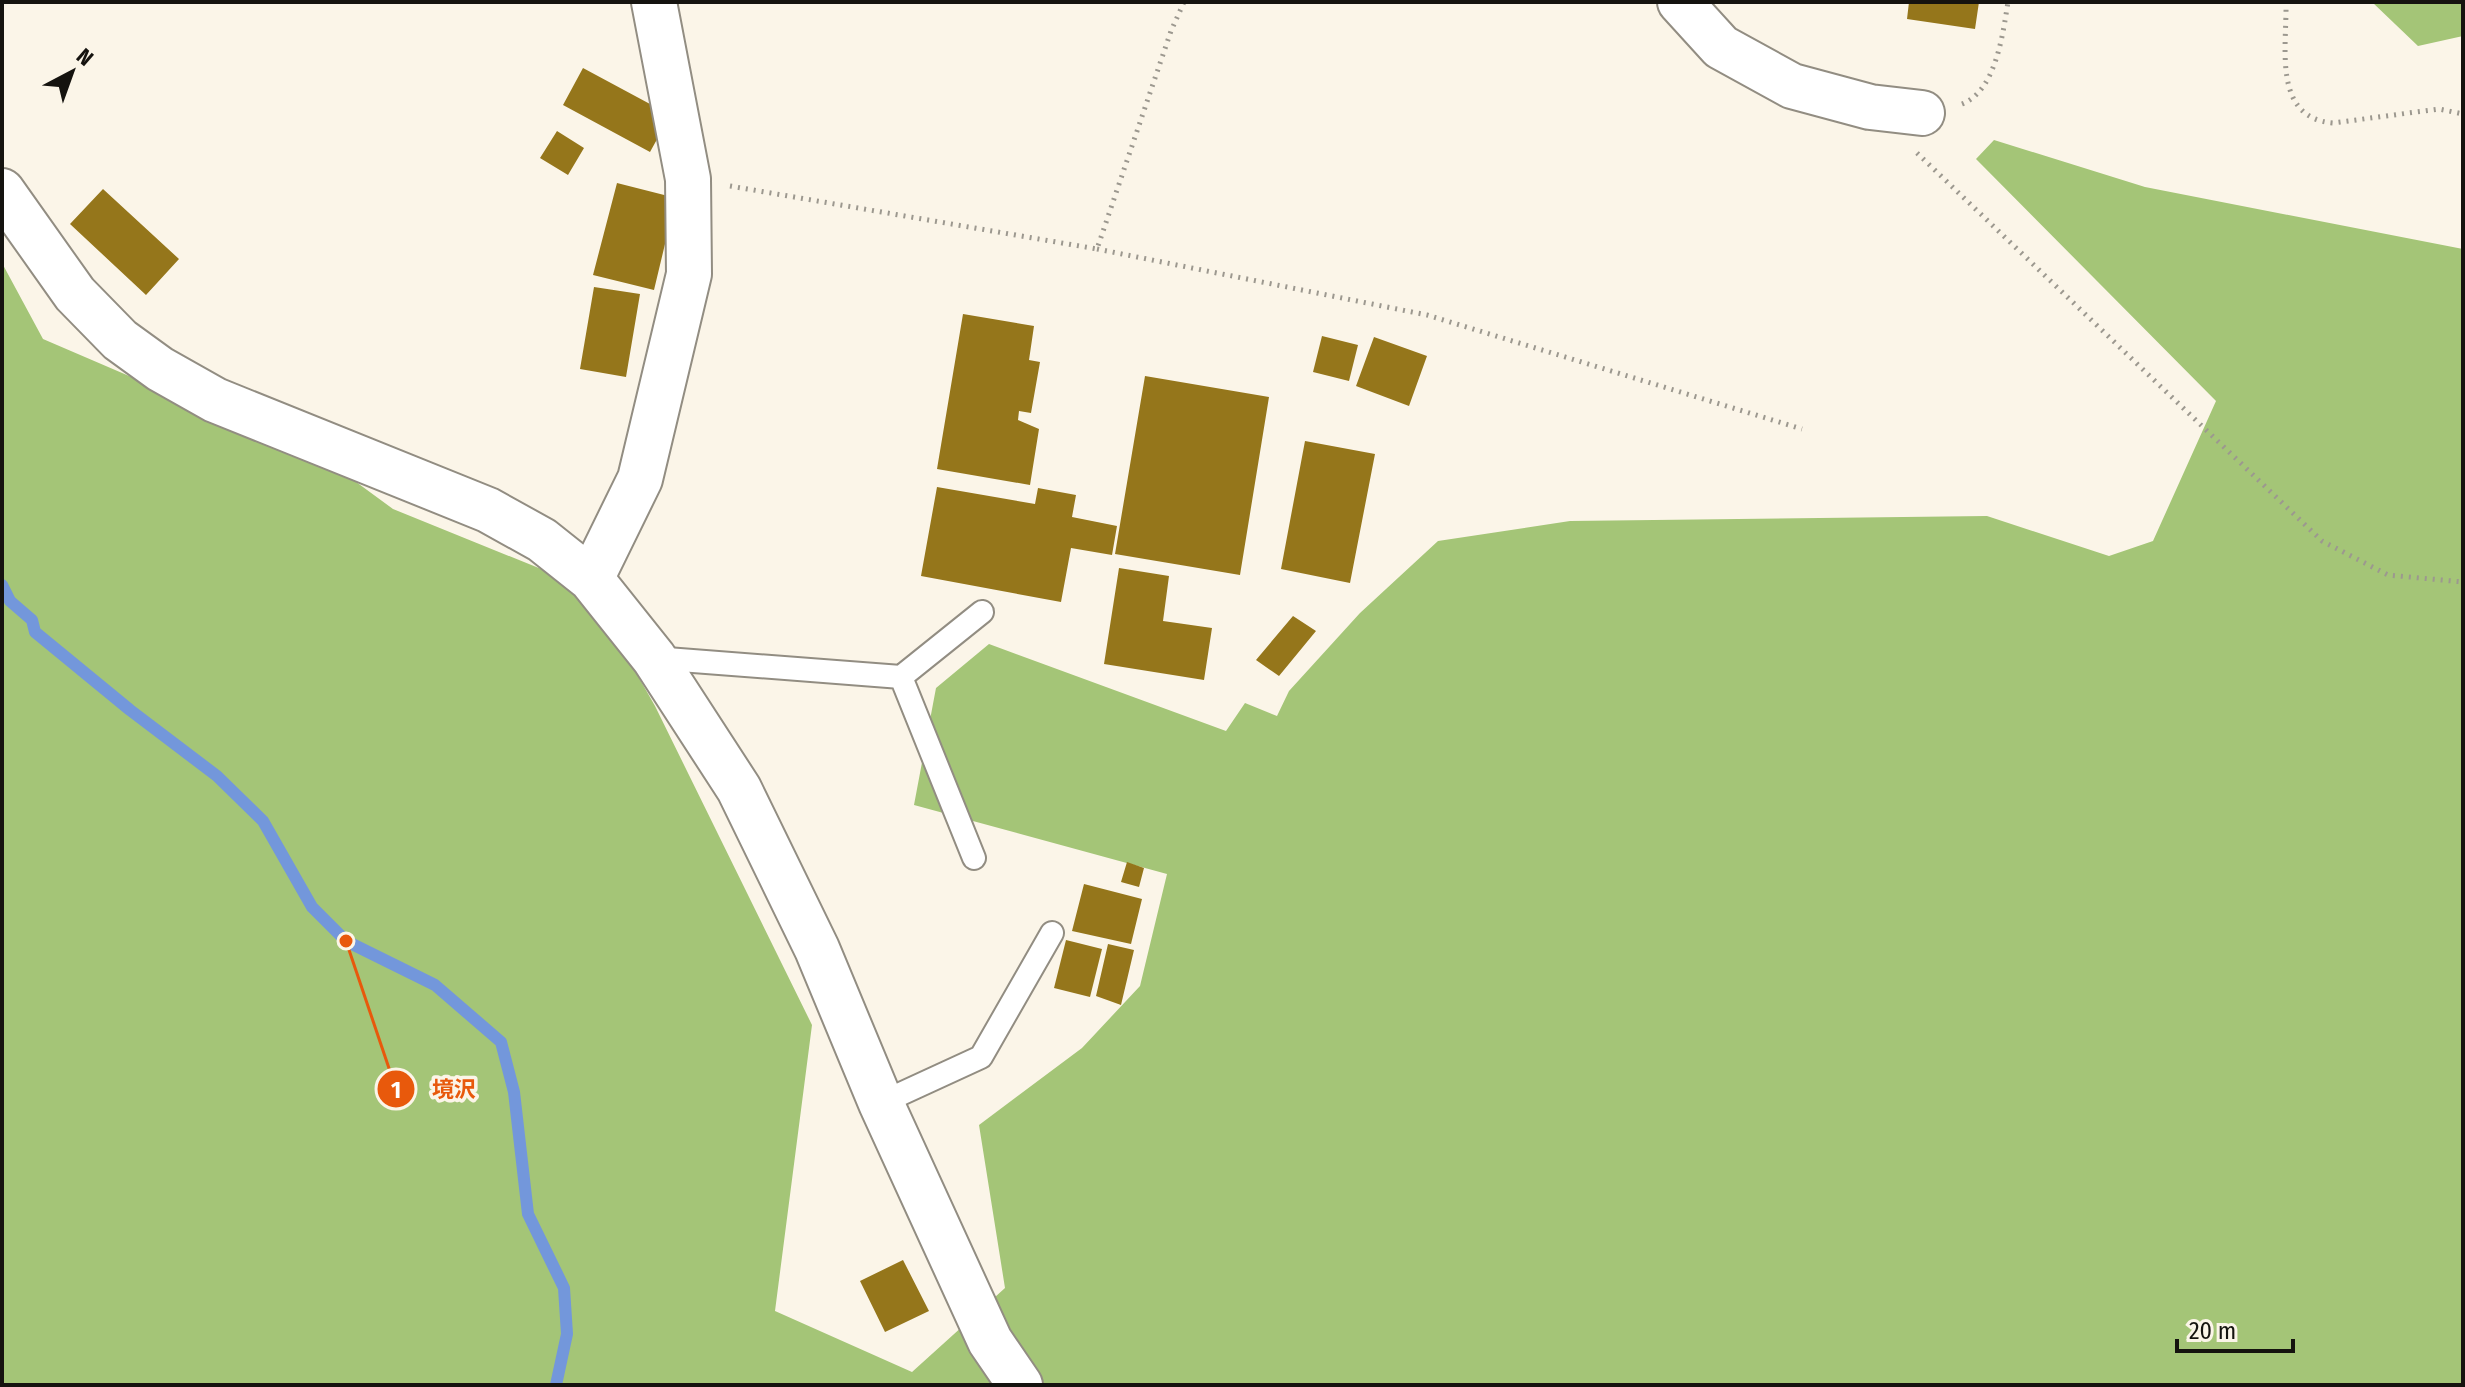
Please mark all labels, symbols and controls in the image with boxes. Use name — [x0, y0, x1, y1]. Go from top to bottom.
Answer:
north arrow — [32, 32, 112, 112]
text: N — [71, 43, 99, 72]
callout: 境沢 — [376, 1066, 492, 1112]
text: 1 — [391, 1076, 401, 1104]
text: 境沢 — [432, 1076, 476, 1103]
scale bar — [2177, 1303, 2293, 1353]
text: 20 m — [2189, 1317, 2236, 1345]

